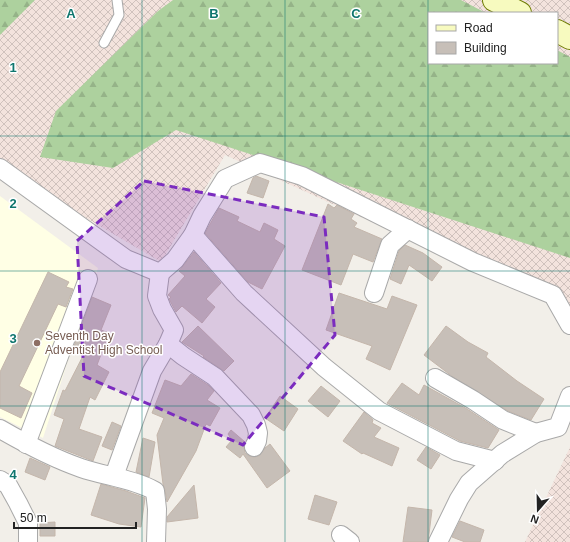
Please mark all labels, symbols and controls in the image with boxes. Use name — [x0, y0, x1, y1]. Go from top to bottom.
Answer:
text: A — [66, 6, 76, 21]
text: B — [209, 6, 219, 21]
text: C — [351, 6, 361, 21]
legend — [428, 12, 558, 64]
text: Road — [464, 21, 493, 35]
text: Building — [464, 41, 507, 55]
text: 1 — [9, 60, 17, 75]
text: 2 — [9, 196, 17, 211]
place label: Seventh Day Adventist High School — [45, 329, 162, 357]
text: 3 — [9, 331, 17, 346]
marker: Seventh Day Adventist High School — [32, 338, 42, 348]
text: 4 — [9, 467, 17, 482]
north arrow — [518, 490, 558, 530]
scale bar — [14, 504, 136, 530]
text: 50 m — [20, 511, 47, 525]
text: N — [529, 512, 540, 526]

